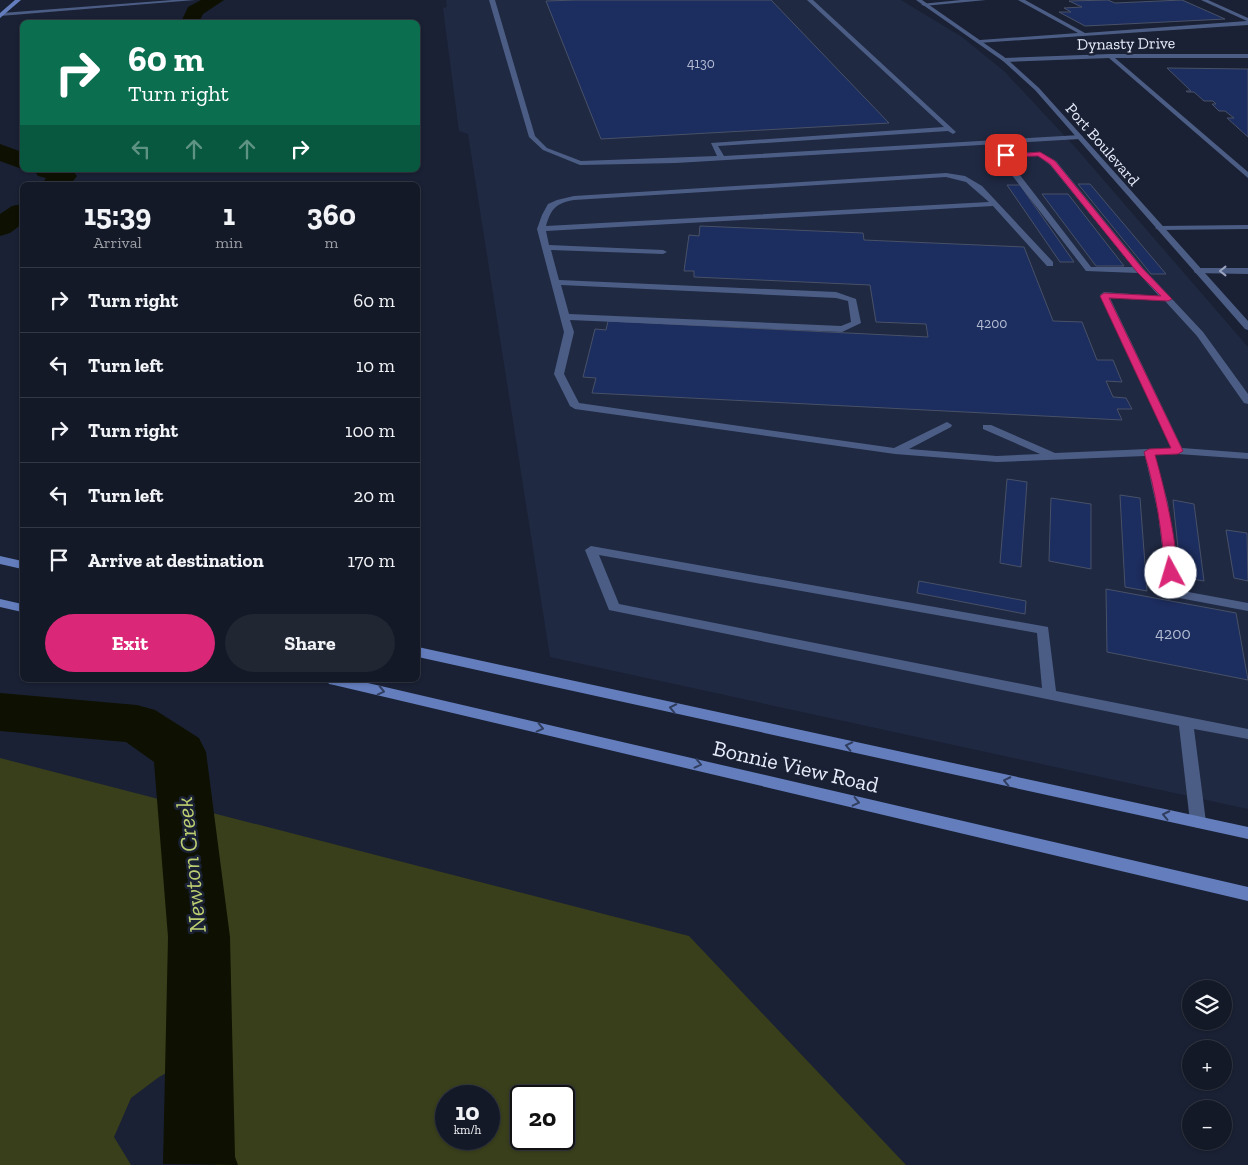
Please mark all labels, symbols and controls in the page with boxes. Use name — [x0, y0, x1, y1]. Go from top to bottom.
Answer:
street label: Dynasty Drive — [1077, 33, 1175, 54]
text: 60 m — [128, 38, 204, 80]
icon: right — [45, 40, 110, 105]
house number: 4130 — [687, 55, 715, 72]
text: Turn right — [128, 80, 229, 107]
street label: Port Boulevard — [1062, 99, 1144, 190]
pin — [985, 134, 1027, 176]
icon: left — [127, 135, 155, 163]
icon: ahead — [180, 135, 208, 163]
icon: ahead — [233, 135, 261, 163]
icon: right — [286, 135, 314, 163]
icon: arrive — [992, 141, 1020, 169]
text: 15:39 — [84, 197, 151, 233]
text: 1 — [223, 197, 235, 233]
text: 360 — [307, 197, 356, 233]
text: Arrival — [93, 233, 142, 252]
text: min — [215, 233, 243, 252]
text: m — [324, 233, 338, 252]
one-way arrow — [1219, 266, 1226, 276]
icon: right — [45, 286, 73, 314]
text: Turn right — [88, 289, 178, 312]
text: 60 m — [353, 289, 395, 312]
house number: 4200 — [977, 315, 1007, 332]
icon: left — [45, 351, 73, 379]
text: Turn left — [88, 354, 163, 377]
text: 10 m — [356, 354, 395, 377]
icon: right — [45, 416, 73, 444]
text: Turn right — [88, 419, 178, 442]
text: 100 m — [345, 419, 395, 442]
icon: left — [45, 481, 73, 509]
text: Turn left — [88, 484, 163, 507]
text: 20 m — [354, 484, 395, 507]
icon: arrive — [45, 546, 73, 574]
position arrow — [1144, 546, 1196, 598]
text: Arrive at destination — [88, 549, 264, 572]
text: 170 m — [347, 549, 395, 572]
button: Exit — [45, 614, 215, 672]
button: Share — [225, 614, 395, 672]
house number: 4200 — [1155, 624, 1191, 643]
one-way arrow — [377, 685, 386, 696]
one-way arrow — [668, 703, 677, 713]
one-way arrow — [535, 722, 544, 733]
street label: Bonnie View Road — [710, 734, 881, 799]
one-way arrow — [844, 741, 853, 752]
one-way arrow — [693, 758, 702, 769]
one-way arrow — [1003, 776, 1012, 787]
water label: Newton Creek — [169, 795, 212, 934]
one-way arrow — [852, 796, 861, 807]
one-way arrow — [1162, 811, 1171, 821]
map controls — [1182, 980, 1232, 1150]
button: layers — [1182, 980, 1232, 1030]
button: + — [1182, 1040, 1232, 1090]
speed limit sign: 20 — [510, 1085, 575, 1150]
text: 10 — [455, 1096, 480, 1126]
button: − — [1182, 1100, 1232, 1150]
text: km/h — [454, 1123, 481, 1137]

